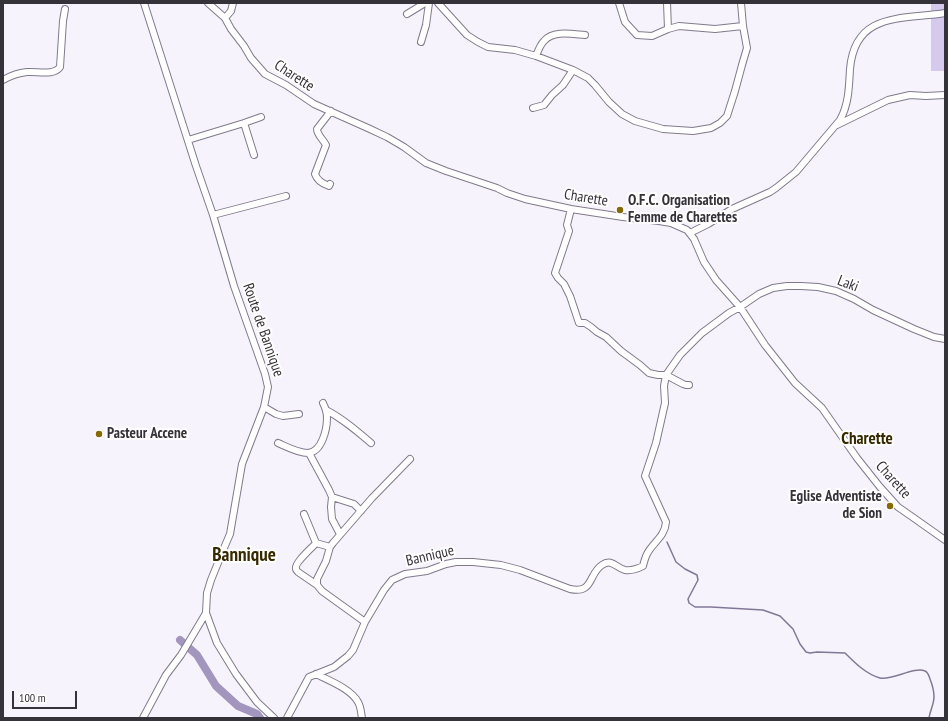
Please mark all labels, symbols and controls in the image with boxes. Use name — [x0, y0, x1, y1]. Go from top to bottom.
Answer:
street label: Charette — [271, 56, 317, 96]
street label: Charette — [563, 186, 609, 210]
place label: O.F.C. Organisation Femme de Charettes — [628, 192, 737, 227]
marker: O.F.C. Organisation Femme de Charettes — [615, 205, 625, 215]
street label: Laki — [835, 272, 861, 296]
street label: Route de Bannique — [239, 281, 287, 379]
place label: Pasteur Accene — [107, 425, 187, 443]
marker: Pasteur Accene — [94, 429, 104, 439]
district label: Charette — [841, 429, 893, 449]
street label: Charette — [872, 458, 914, 502]
place label: Eglise Adventiste de Sion — [790, 488, 882, 523]
marker: Eglise Adventiste de Sion — [885, 501, 895, 511]
street label: Bannique — [404, 542, 456, 570]
district label: Bannique — [212, 545, 276, 567]
scale bar — [14, 683, 79, 709]
text: 100 m — [19, 690, 46, 705]

